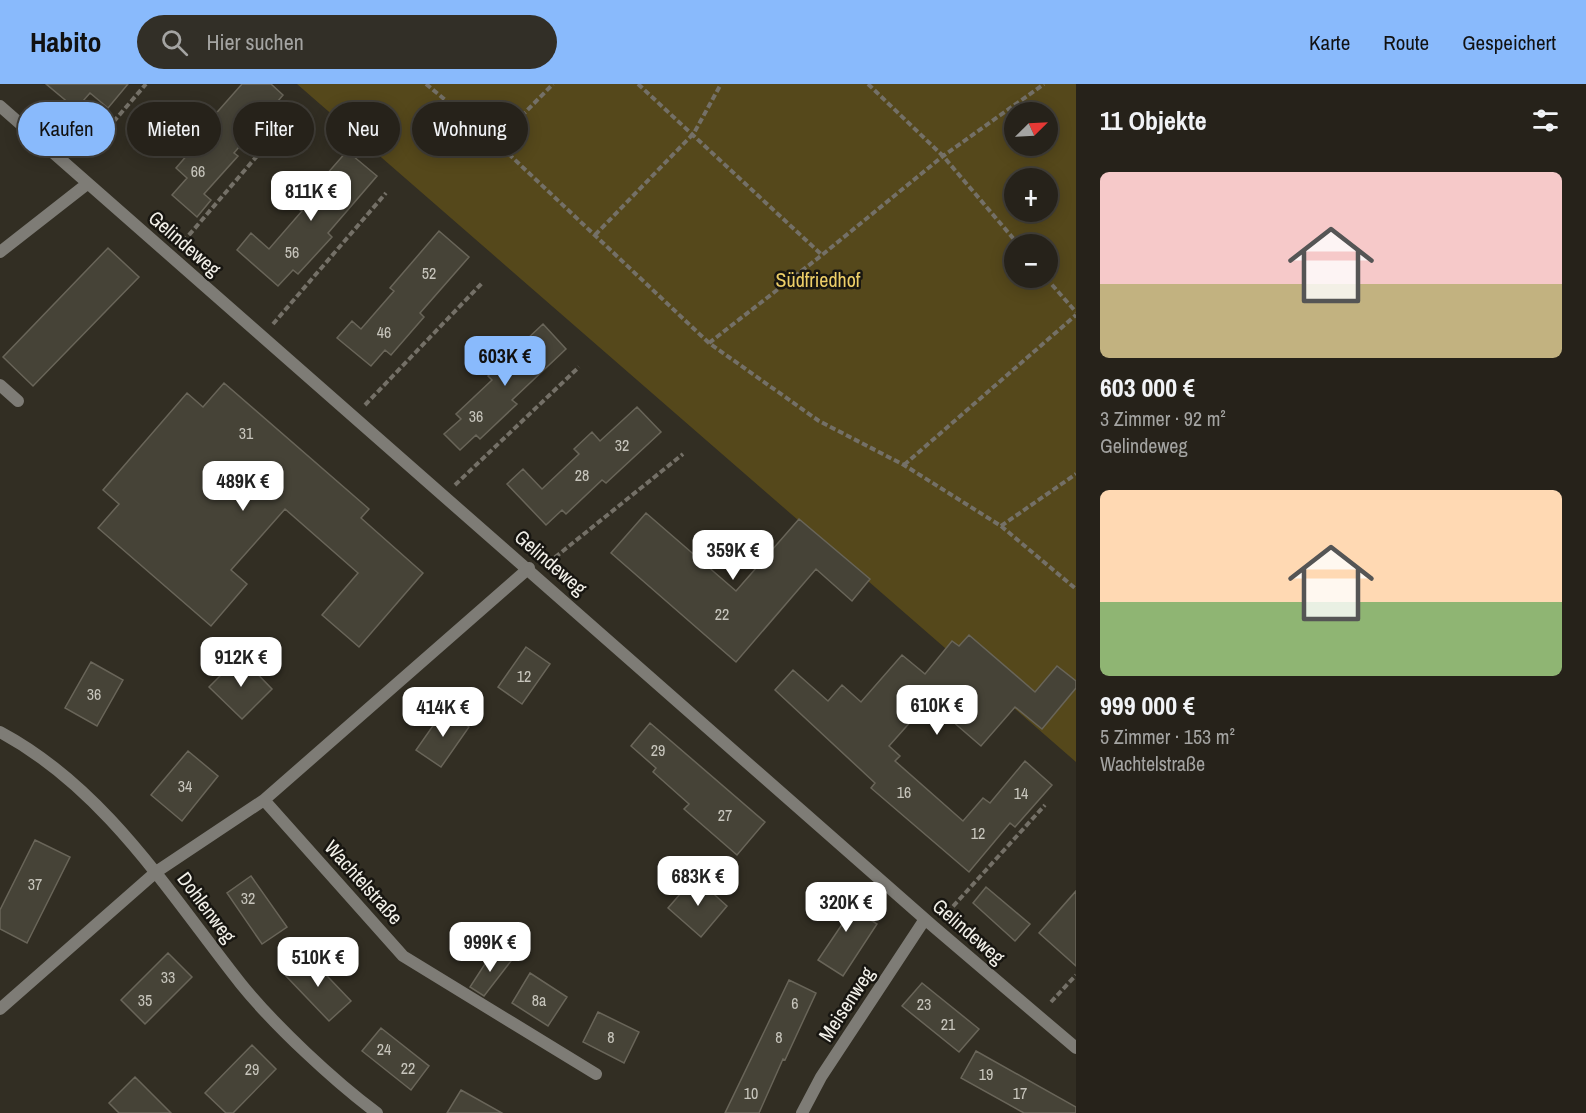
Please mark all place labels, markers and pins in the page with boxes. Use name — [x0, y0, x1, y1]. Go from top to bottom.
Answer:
pin: 811K € — [262, 171, 360, 222]
pin: 603K € — [456, 336, 554, 387]
pin: 489K € — [194, 461, 292, 512]
pin: 359K € — [684, 530, 782, 581]
pin: 912K € — [192, 637, 290, 688]
pin: 610K € — [888, 685, 986, 736]
pin: 414K € — [394, 687, 492, 738]
pin: 683K € — [649, 856, 747, 907]
pin: 320K € — [797, 882, 895, 933]
pin: 999K € — [441, 922, 539, 973]
pin: 510K € — [269, 937, 367, 988]

